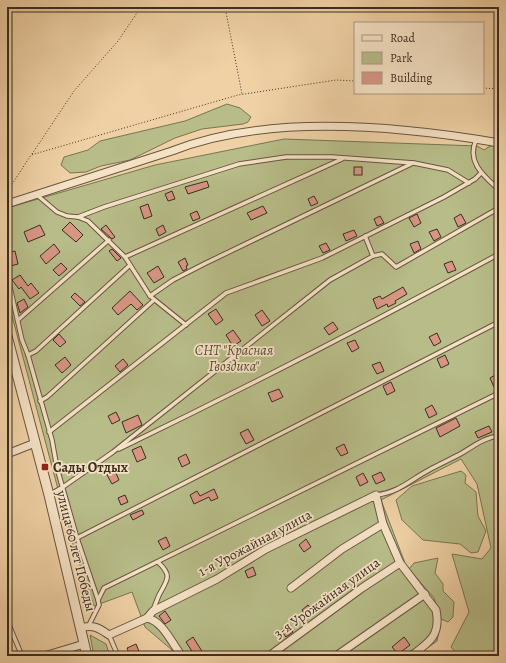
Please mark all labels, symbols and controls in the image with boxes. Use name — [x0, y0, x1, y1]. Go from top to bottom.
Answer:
legend — [354, 22, 484, 94]
text: Road — [390, 30, 416, 46]
text: Park — [390, 50, 413, 66]
text: Building — [390, 70, 432, 86]
park label: СНТ "Красная Гвоздика" — [195, 341, 273, 376]
place label: Сады Отдых — [53, 458, 129, 477]
marker: Сады Отдых — [40, 462, 50, 472]
street label: улица 60 лет Победы — [52, 487, 100, 614]
street label: 1-я Урожайная улица — [195, 505, 315, 581]
street label: 3-я Урожайная улица — [270, 553, 384, 643]

